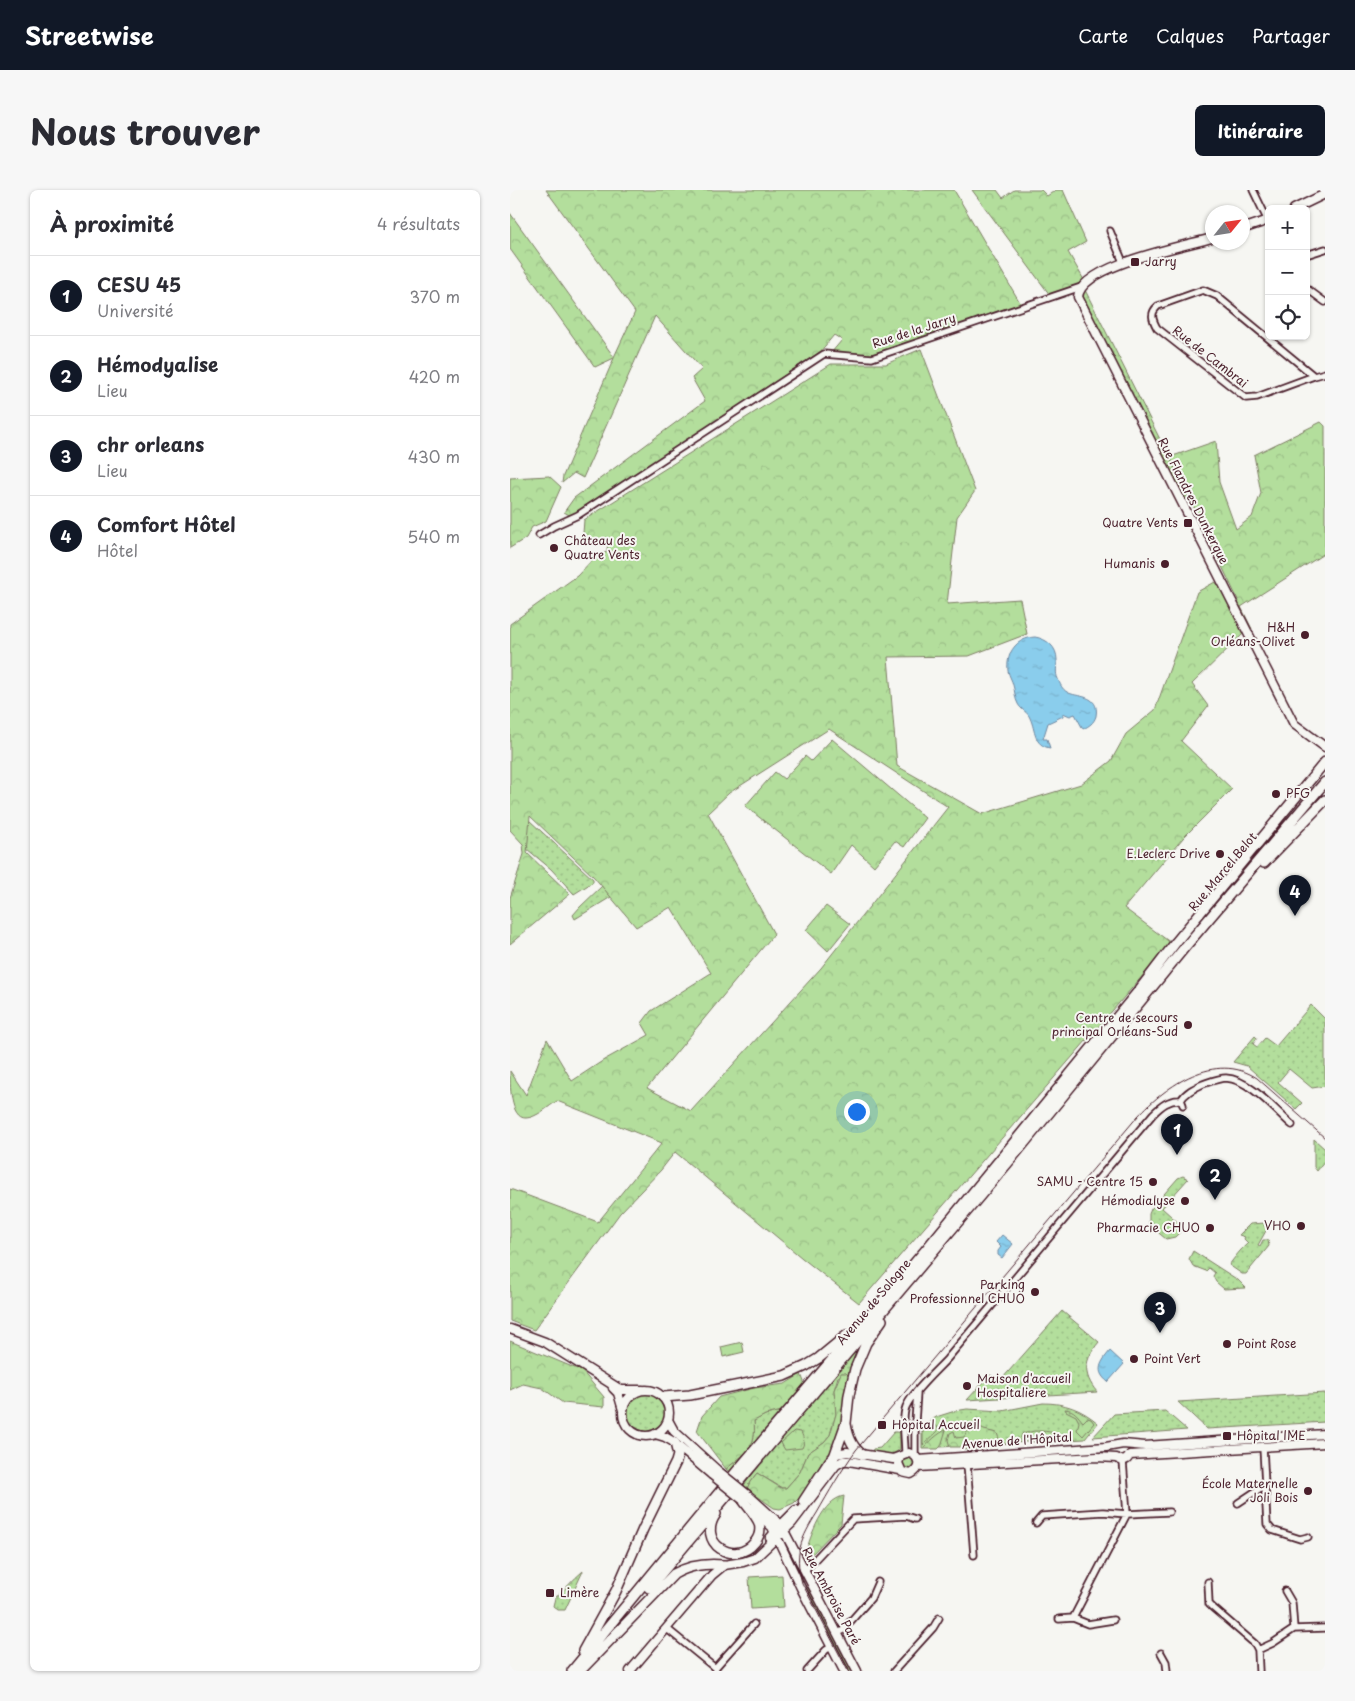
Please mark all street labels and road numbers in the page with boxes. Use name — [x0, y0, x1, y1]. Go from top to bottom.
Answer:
street label: Rue de la Jarry — [870, 308, 958, 352]
street label: Rue de Cambrai — [1169, 321, 1252, 391]
street label: Rue Flandres Dunkerque — [1154, 434, 1234, 567]
street label: Rue Marcel Belot — [1184, 828, 1261, 915]
street label: Avenue de Sologne — [832, 1254, 915, 1348]
street label: Avenue de l'Hôpital — [961, 1427, 1073, 1453]
street label: Rue Ambroise Paré — [798, 1543, 865, 1648]

